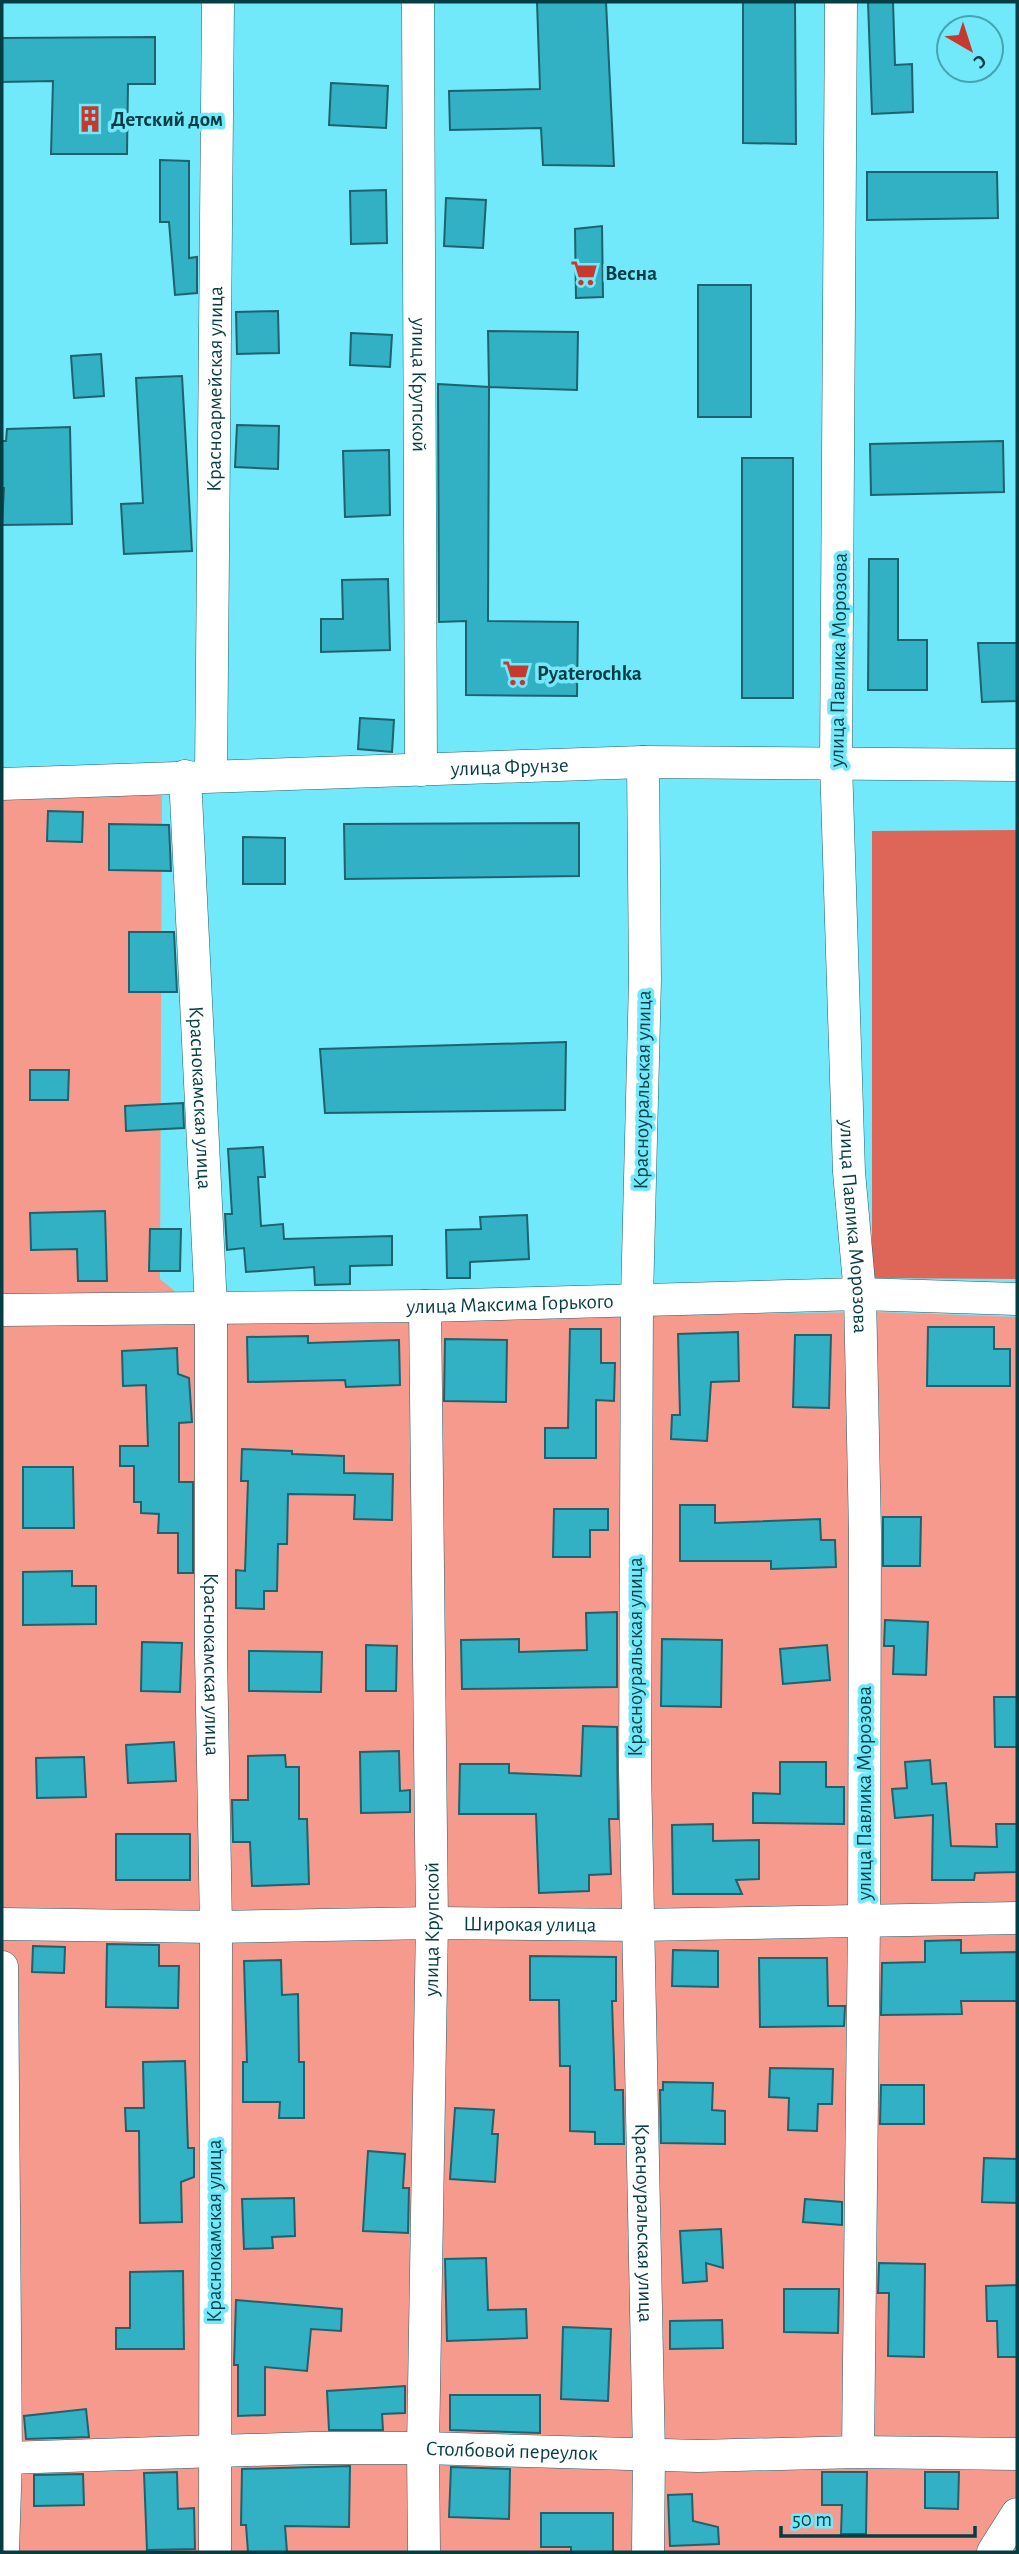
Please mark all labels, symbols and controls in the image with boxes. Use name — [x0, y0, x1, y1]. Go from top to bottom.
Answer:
north arrow — [935, 14, 1005, 84]
text: С — [970, 50, 990, 72]
building icon: Детский дом — [75, 104, 105, 134]
place label: Детский дом — [111, 109, 223, 130]
supermarket icon: Весна — [569, 258, 599, 288]
place label: Весна — [605, 263, 657, 284]
street label: Красноармейская улица — [204, 286, 226, 492]
street label: улица Крупской — [408, 317, 430, 452]
street label: улица Павлика Морозова — [826, 552, 851, 768]
supermarket icon: Pyaterochka — [501, 658, 531, 688]
place label: Pyaterochka — [537, 663, 642, 684]
street label: улица Фрунзе — [450, 755, 569, 780]
street label: Красноуральская улица — [630, 990, 655, 1190]
street label: Краснокамская улица — [185, 1006, 215, 1190]
street label: улица Павлика Морозова — [836, 1118, 871, 1334]
street label: улица Максима Горького — [405, 1291, 614, 1317]
street label: Красноуральская улица — [625, 1557, 646, 1757]
street label: Краснокамская улица — [200, 1573, 223, 1757]
street label: улица Павлика Морозова — [854, 1685, 875, 1901]
street label: улица Крупской — [421, 1862, 443, 1998]
street label: Широкая улица — [463, 1913, 597, 1936]
street label: Красноуральская улица — [631, 2123, 656, 2323]
street label: Краснокамская улица — [204, 2139, 225, 2323]
street label: Столбовой переулок — [425, 2438, 598, 2464]
scale bar — [781, 2494, 975, 2538]
text: 50 m — [792, 2509, 832, 2530]

